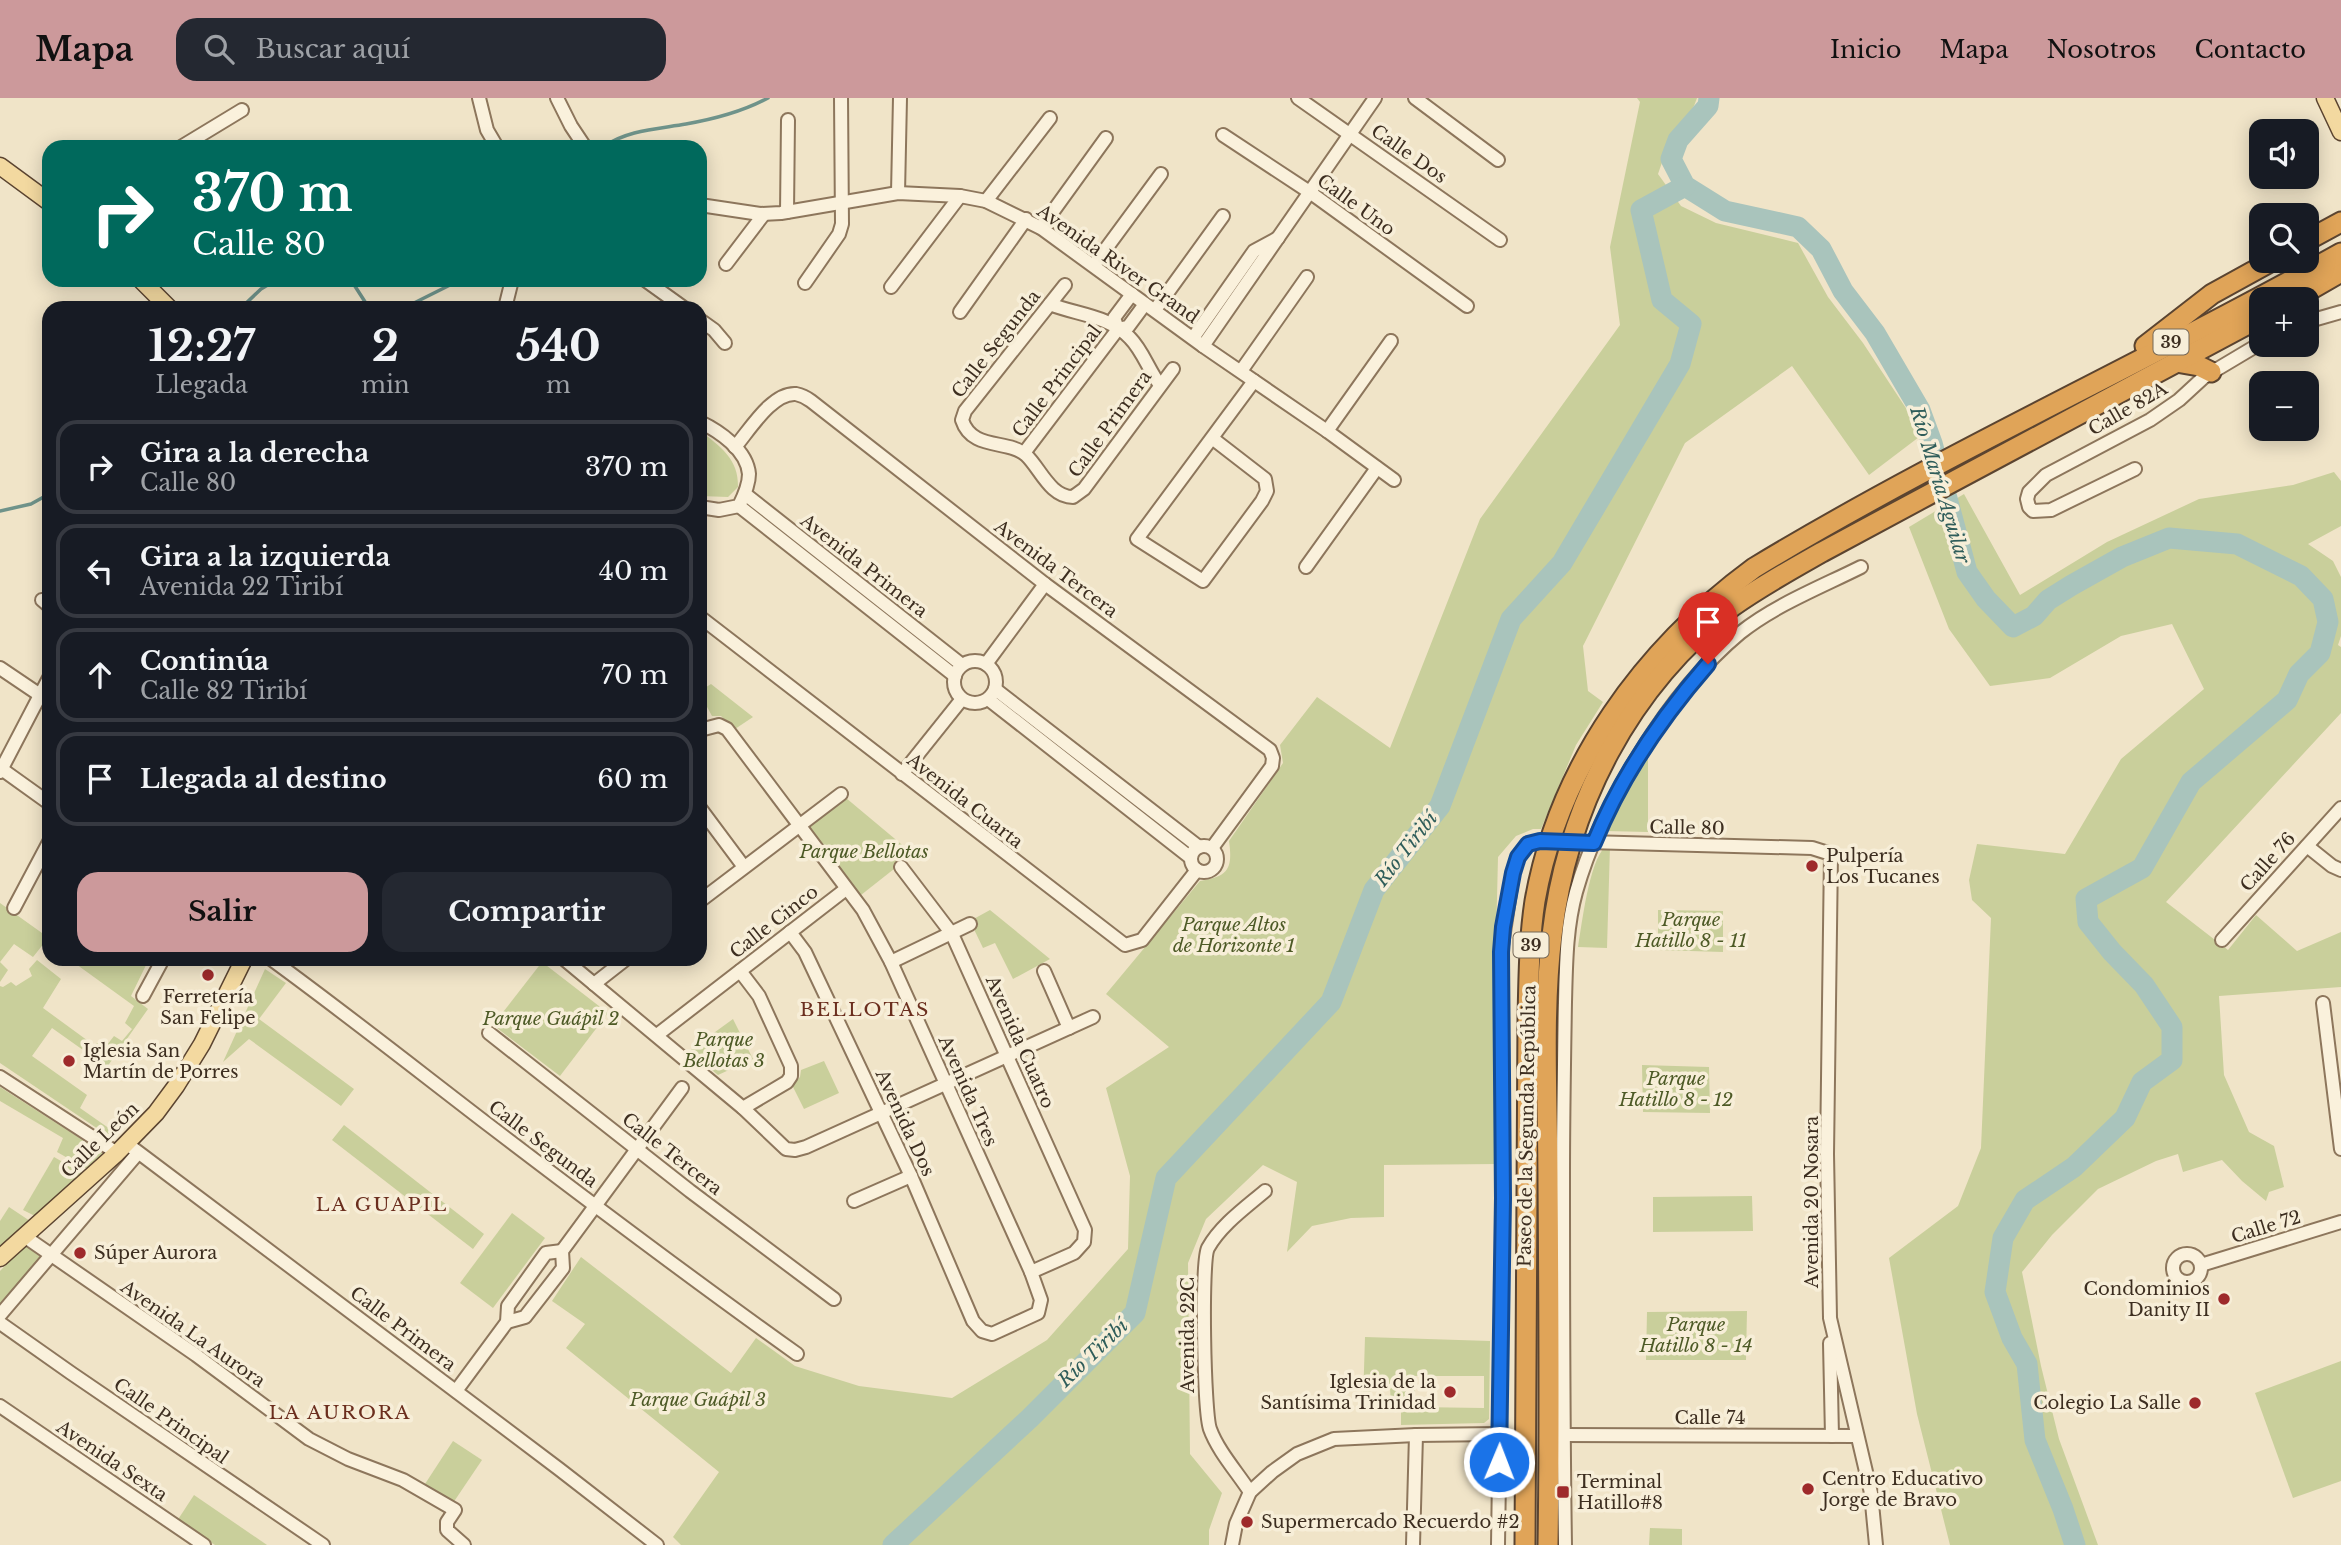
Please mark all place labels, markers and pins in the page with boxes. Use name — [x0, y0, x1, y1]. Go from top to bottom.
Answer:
pin — [1678, 592, 1738, 664]
place label: Pulpería Los Tucanes — [1826, 845, 1940, 888]
marker: Pulpería Los Tucanes — [1804, 858, 1820, 874]
marker: Ferretería San Felipe — [200, 967, 216, 983]
place label: Ferretería San Felipe — [160, 986, 256, 1029]
place label: Iglesia San Martín de Porres — [83, 1040, 238, 1083]
marker: Iglesia San Martín de Porres — [61, 1053, 77, 1069]
place label: Súper Aurora — [94, 1242, 217, 1264]
marker: Súper Aurora — [72, 1245, 88, 1261]
place label: Condominios Danity II — [2084, 1278, 2210, 1321]
marker: Condominios Danity II — [2216, 1291, 2232, 1307]
place label: Iglesia de la Santísima Trinidad — [1260, 1371, 1436, 1414]
marker: Iglesia de la Santísima Trinidad — [1442, 1384, 1458, 1400]
place label: Colegio La Salle — [2033, 1392, 2181, 1414]
marker: Colegio La Salle — [2187, 1395, 2203, 1411]
place label: Centro Educativo Jorge de Bravo — [1820, 1468, 1983, 1511]
place label: Terminal Hatillo#8 — [1577, 1471, 1663, 1514]
marker: Centro Educativo Jorge de Bravo — [1800, 1481, 1816, 1497]
marker: Terminal Hatillo#8 — [1555, 1484, 1571, 1500]
place label: Supermercado Recuerdo #2 — [1261, 1511, 1519, 1533]
marker: Supermercado Recuerdo #2 — [1239, 1514, 1255, 1530]

